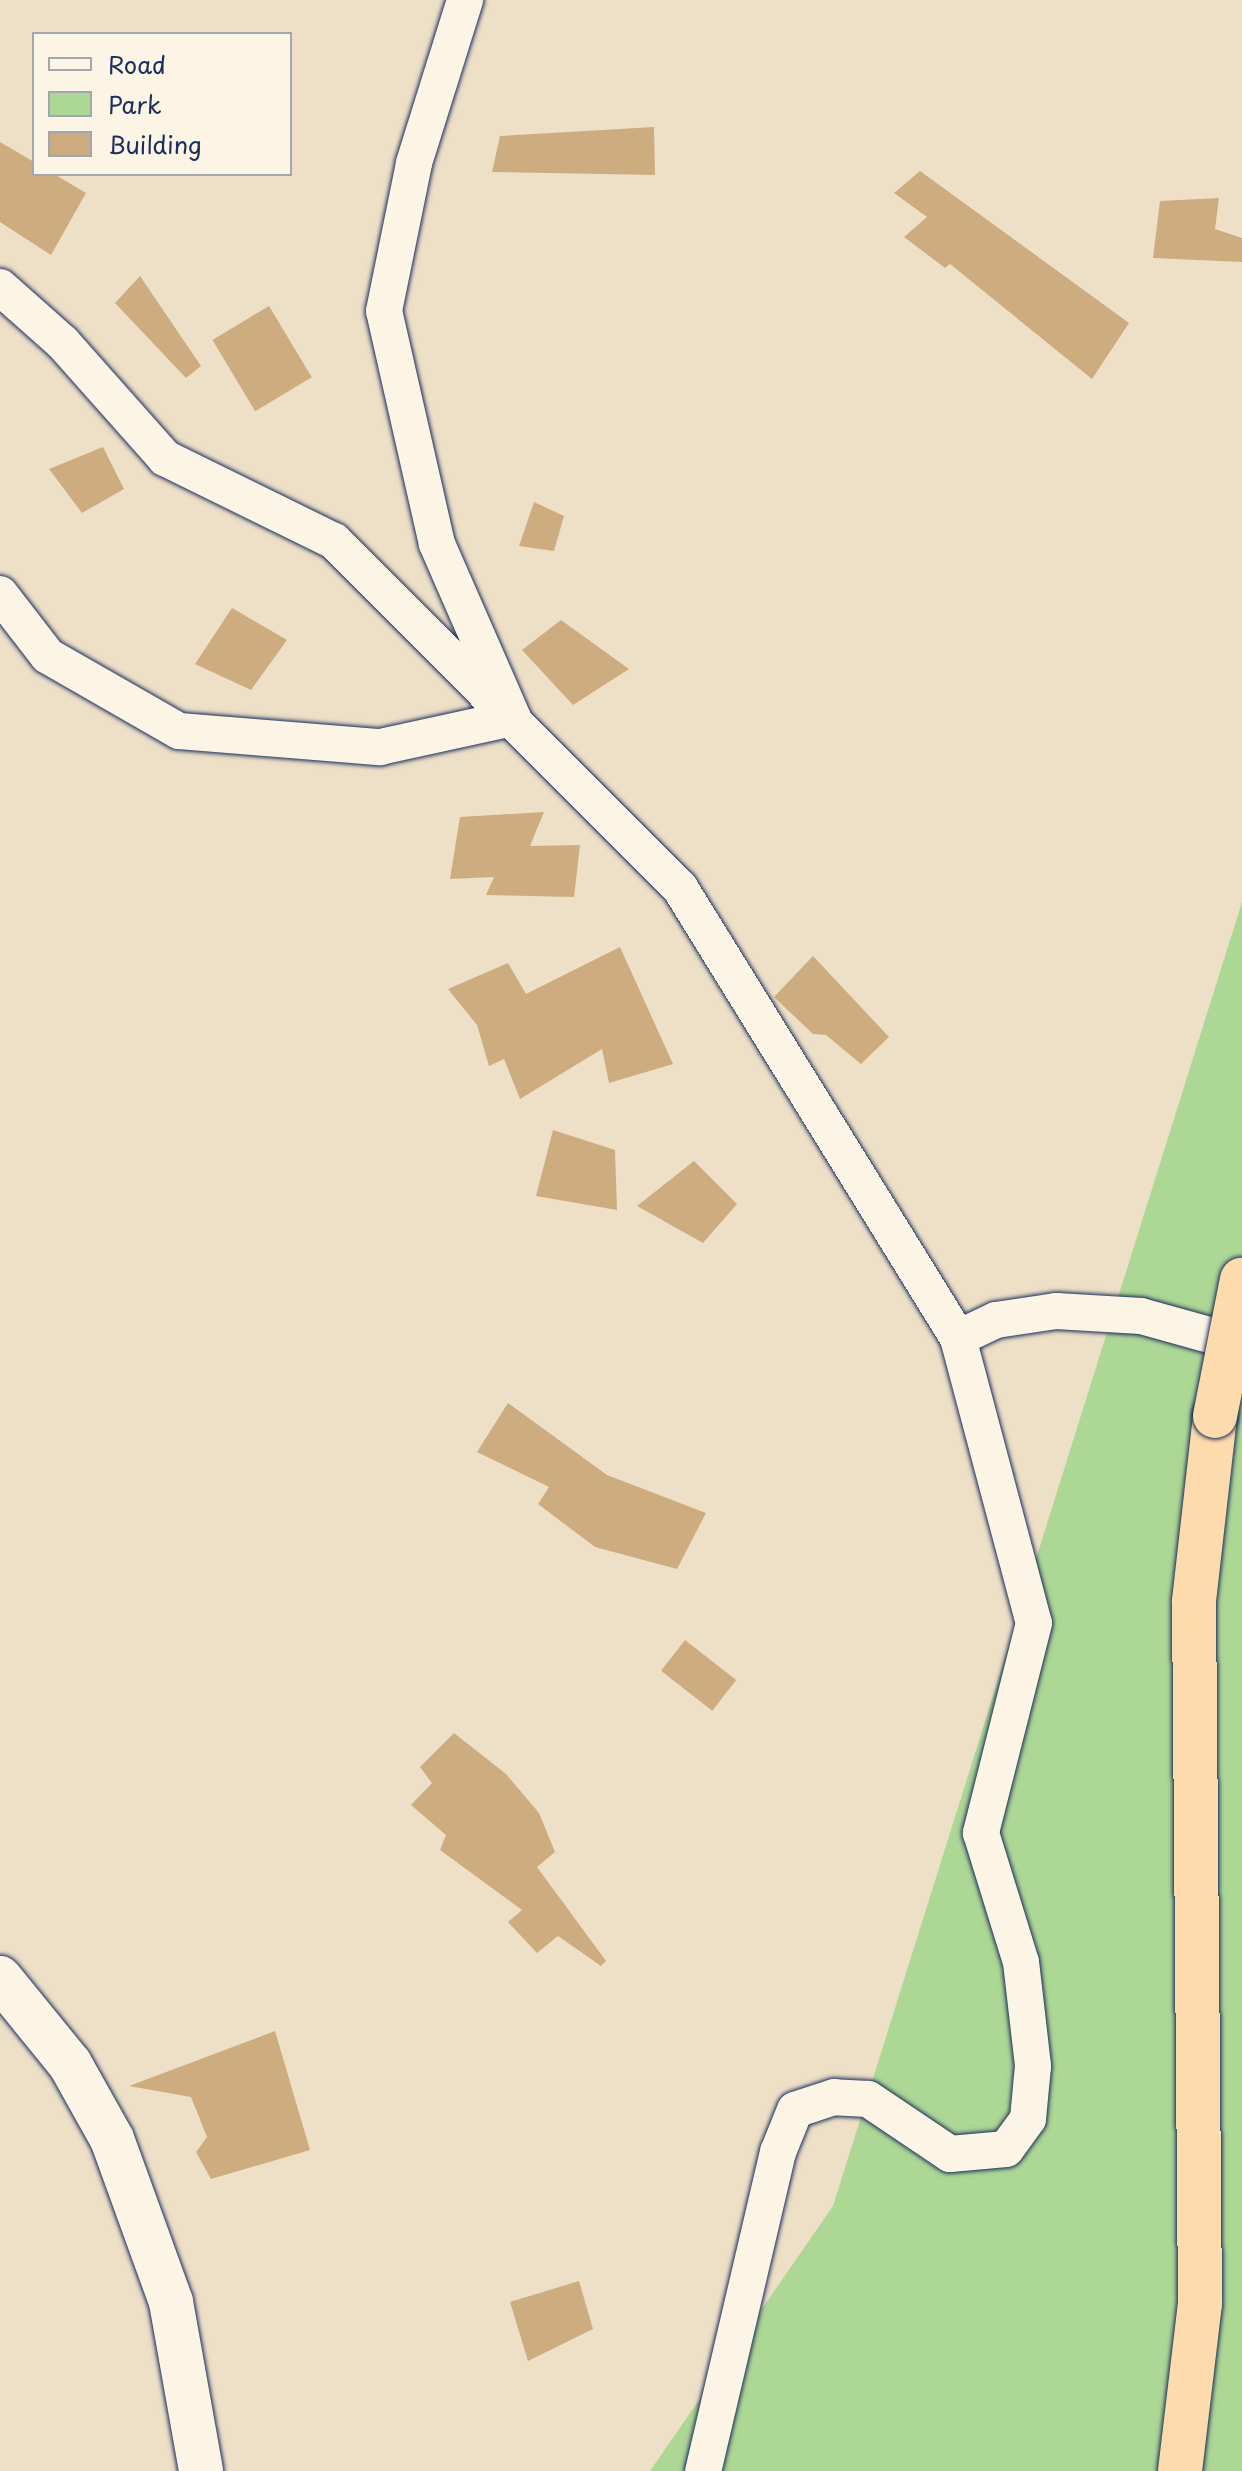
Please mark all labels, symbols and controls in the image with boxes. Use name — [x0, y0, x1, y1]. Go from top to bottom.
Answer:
legend — [32, 32, 292, 176]
text: Road — [108, 46, 166, 82]
text: Park — [108, 86, 162, 122]
text: Building — [108, 126, 202, 162]

